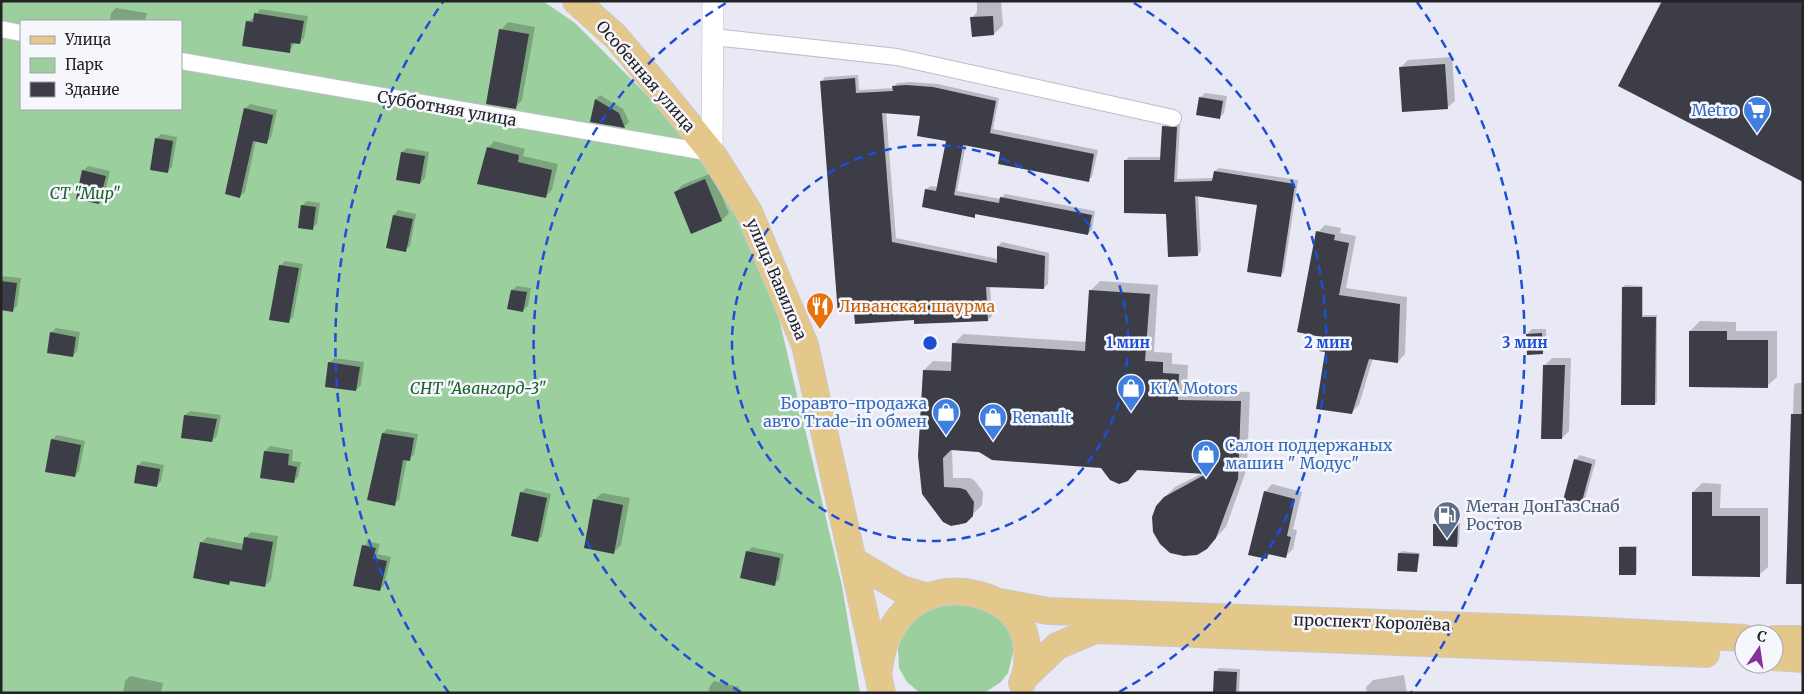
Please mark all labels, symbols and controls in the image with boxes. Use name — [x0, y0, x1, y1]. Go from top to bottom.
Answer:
street label: Особенная улица — [592, 16, 700, 136]
legend — [20, 20, 182, 110]
text: Улица — [64, 30, 111, 49]
text: Парк — [65, 55, 104, 74]
text: Здание — [65, 80, 119, 99]
street label: Субботняя улица — [376, 86, 519, 130]
supermarket icon: Metro — [1742, 95, 1772, 134]
place label: Metro — [1692, 100, 1738, 120]
park label: СТ "Мир" — [49, 183, 121, 203]
street label: улица Вавилова — [742, 215, 812, 343]
restaurant icon: Ливанская шаурма — [805, 291, 835, 330]
place label: Ливанская шаурма — [839, 296, 996, 316]
text: 1 мин — [1106, 333, 1151, 352]
text: 2 мин — [1304, 333, 1350, 352]
text: 3 мин — [1502, 333, 1548, 352]
centre of rings — [921, 334, 939, 352]
shop icon: KIA Motors — [1116, 373, 1146, 412]
park label: СНТ "Авангард-3" — [410, 378, 546, 398]
place label: KIA Motors — [1150, 378, 1238, 398]
place label: Боравто-продажа авто Trade-in обмен — [763, 393, 927, 431]
shop icon: Боравто-продажа авто Trade-in обмен — [931, 397, 961, 436]
shop icon: Renault — [978, 402, 1008, 441]
place label: Renault — [1012, 407, 1072, 427]
place label: Салон поддержаных машин " Модус" — [1225, 435, 1393, 473]
shop icon: Салон поддержаных машин " Модус" — [1191, 439, 1221, 478]
place label: Метан ДонГазСнаб Ростов — [1466, 496, 1620, 534]
fuel station icon: Метан ДонГазСнаб Ростов — [1432, 500, 1462, 539]
street label: проспект Королёва — [1293, 609, 1451, 635]
north arrow — [1734, 624, 1784, 674]
text: С — [1755, 627, 1768, 646]

